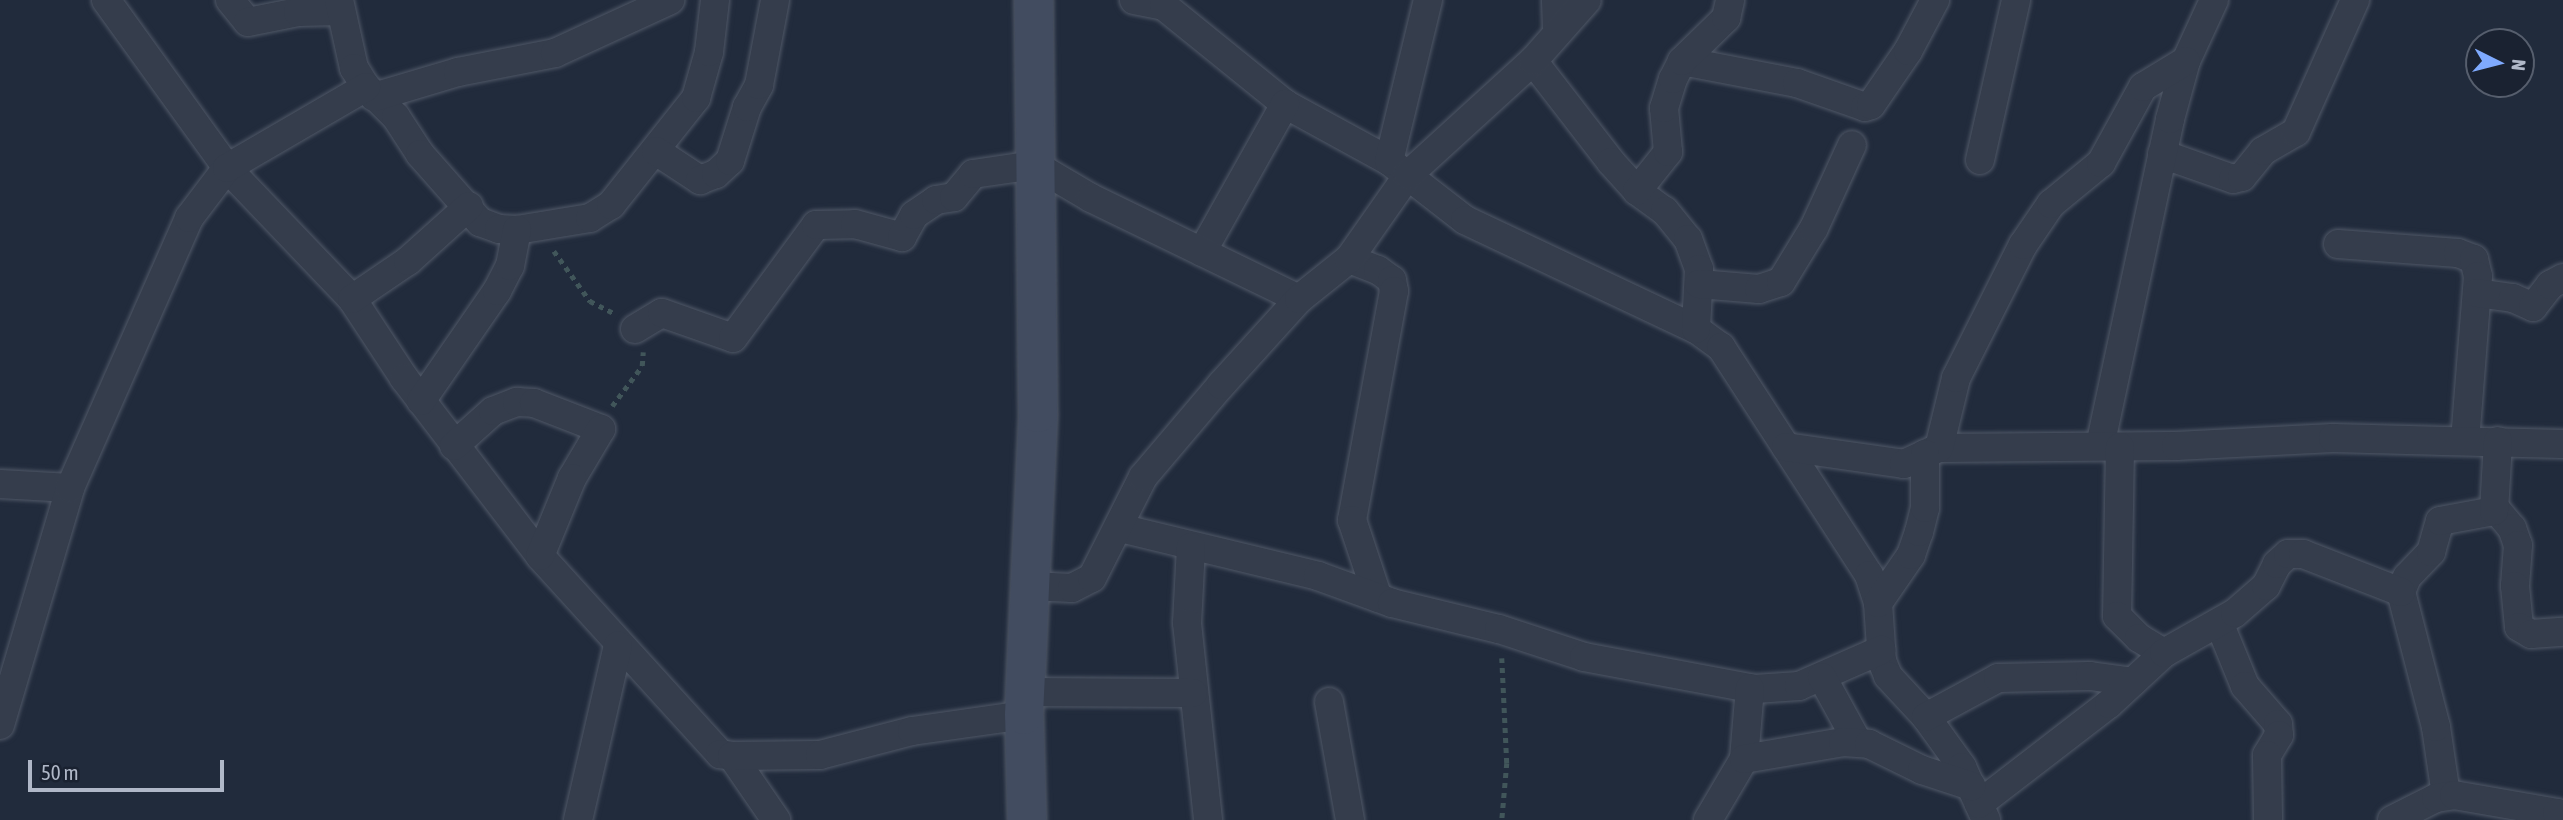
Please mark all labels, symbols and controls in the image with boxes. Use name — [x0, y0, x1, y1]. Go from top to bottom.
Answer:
north arrow — [2465, 28, 2535, 98]
text: N — [2507, 58, 2530, 72]
scale bar — [32, 746, 228, 790]
text: 50 m — [41, 760, 79, 784]

